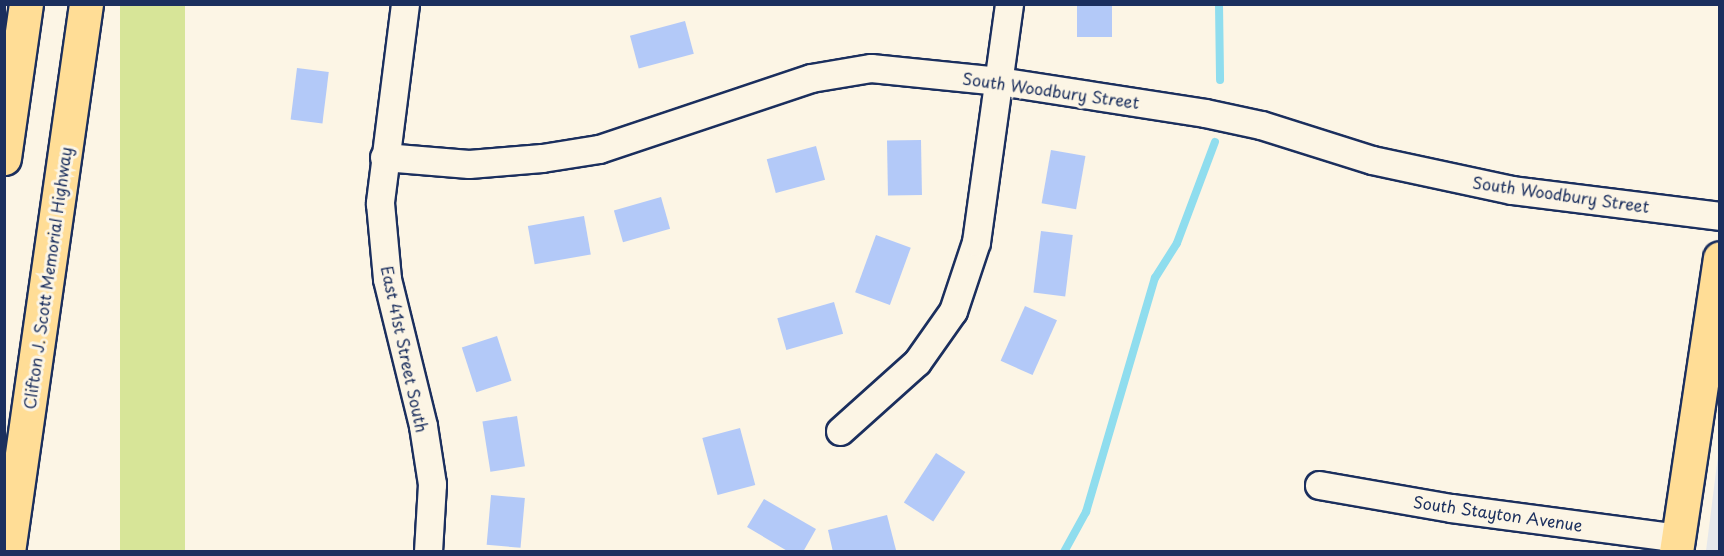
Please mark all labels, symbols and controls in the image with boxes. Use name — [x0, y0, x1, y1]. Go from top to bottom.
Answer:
street label: South Woodbury Street — [961, 68, 1141, 112]
street label: Clifton J. Scott Memorial Highway — [19, 144, 75, 412]
street label: South Woodbury Street — [1471, 172, 1651, 216]
street label: East 41st Street South — [378, 263, 432, 435]
street label: South Stayton Avenue — [1413, 492, 1583, 534]

